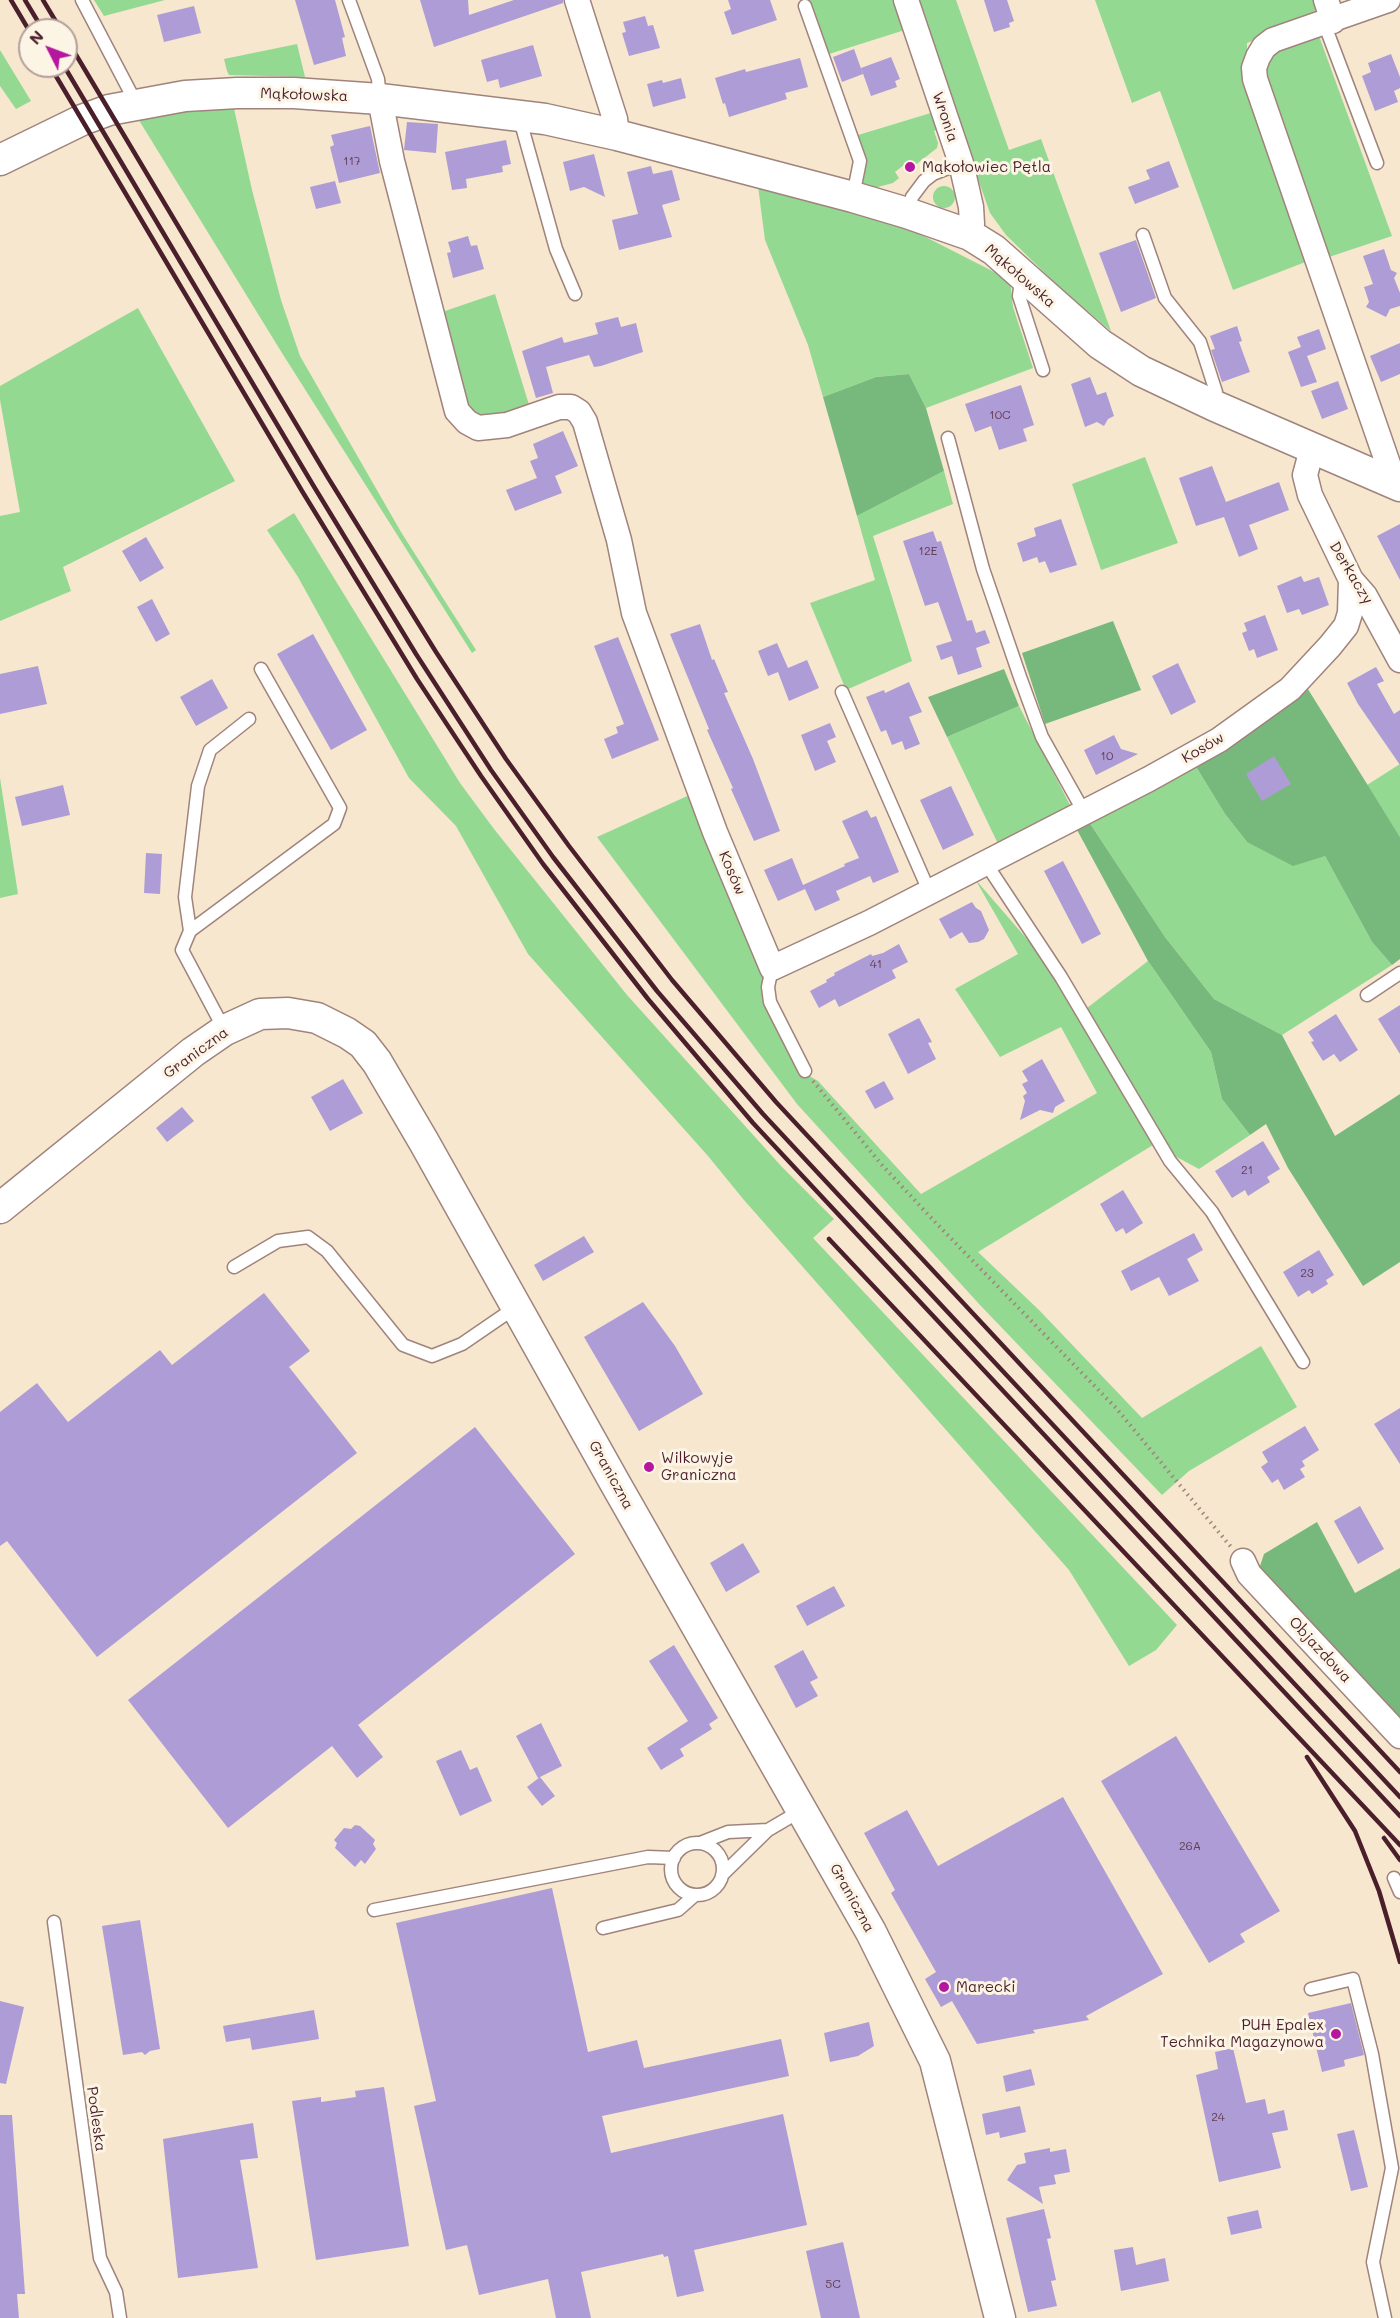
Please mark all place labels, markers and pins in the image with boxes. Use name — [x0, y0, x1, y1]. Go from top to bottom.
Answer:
place label: Mąkołowiec Pętla — [922, 158, 1051, 176]
marker: Mąkołowiec Pętla — [903, 160, 917, 174]
place label: Wilkowyje Graniczna — [661, 1449, 737, 1484]
marker: Wilkowyje Graniczna — [642, 1460, 656, 1474]
place label: Marecki — [956, 1978, 1015, 1996]
marker: Marecki — [937, 1980, 951, 1994]
place label: PUH Epalex Technika Magazynowa — [1160, 2016, 1324, 2051]
marker: PUH Epalex Technika Magazynowa — [1329, 2027, 1343, 2041]

